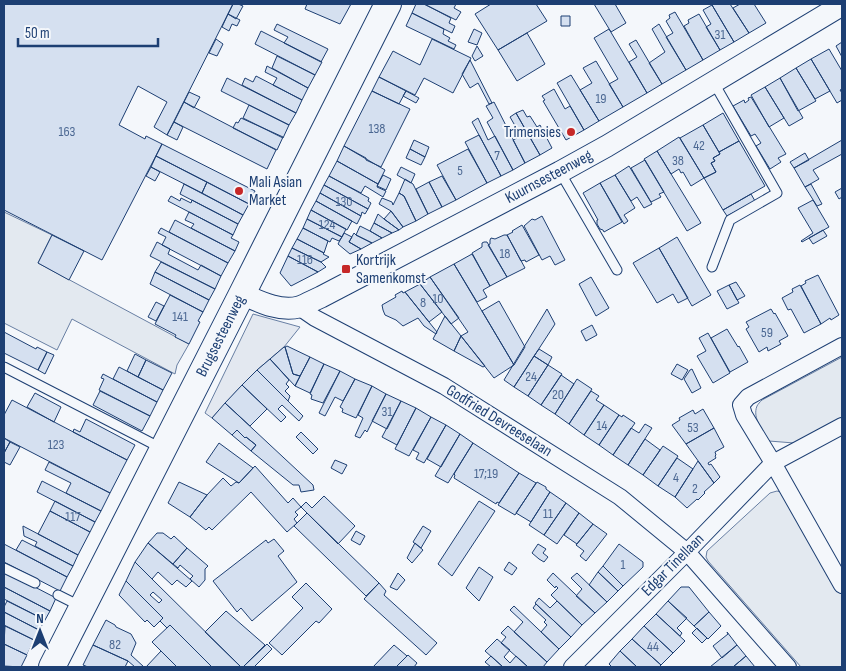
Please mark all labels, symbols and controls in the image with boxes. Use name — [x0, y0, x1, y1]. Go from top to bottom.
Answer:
scale bar — [18, 15, 158, 47]
text: 50 m — [25, 24, 50, 43]
house number: 31 — [715, 26, 725, 43]
house number: 19 — [595, 90, 607, 107]
house number: 138 — [369, 120, 385, 137]
house number: 163 — [59, 123, 76, 140]
place label: Trimensies — [504, 123, 561, 142]
marker: Trimensies — [565, 126, 577, 138]
house number: 42 — [693, 137, 705, 154]
street label: Kuurnsesteenweg — [502, 146, 596, 208]
house number: 7 — [494, 147, 500, 164]
house number: 38 — [672, 152, 684, 169]
house number: 5 — [457, 162, 463, 179]
place label: Mali Asian Market — [249, 173, 302, 210]
marker: Mali Asian Market — [233, 185, 245, 197]
house number: 130 — [335, 193, 353, 210]
house number: 124 — [319, 216, 335, 233]
house number: 18 — [499, 245, 511, 262]
house number: 116 — [297, 251, 313, 268]
place label: Kortrijk Samenkomst — [356, 251, 426, 288]
marker: Kortrijk Samenkomst — [340, 263, 352, 275]
house number: 10 — [432, 290, 444, 307]
street label: Brugsesteenweg — [192, 292, 250, 380]
house number: 8 — [420, 294, 426, 311]
house number: 141 — [172, 308, 188, 325]
house number: 59 — [761, 324, 773, 341]
house number: 24 — [525, 368, 537, 385]
street label: Godfried Devreeselaan — [443, 381, 555, 461]
house number: 20 — [552, 386, 564, 403]
house number: 31 — [382, 403, 392, 420]
house number: 14 — [597, 417, 608, 434]
house number: 53 — [687, 419, 699, 436]
house number: 123 — [48, 436, 64, 453]
house number: 17;19 — [474, 465, 498, 482]
house number: 4 — [673, 469, 679, 486]
house number: 2 — [692, 480, 698, 497]
house number: 11 — [543, 505, 553, 522]
house number: 117 — [65, 508, 81, 525]
street label: Edgar Tinellaan — [638, 530, 708, 600]
house number: 1 — [621, 556, 626, 573]
north arrow — [15, 606, 65, 656]
text: N — [36, 610, 44, 627]
house number: 82 — [109, 636, 121, 653]
house number: 44 — [647, 638, 659, 655]

